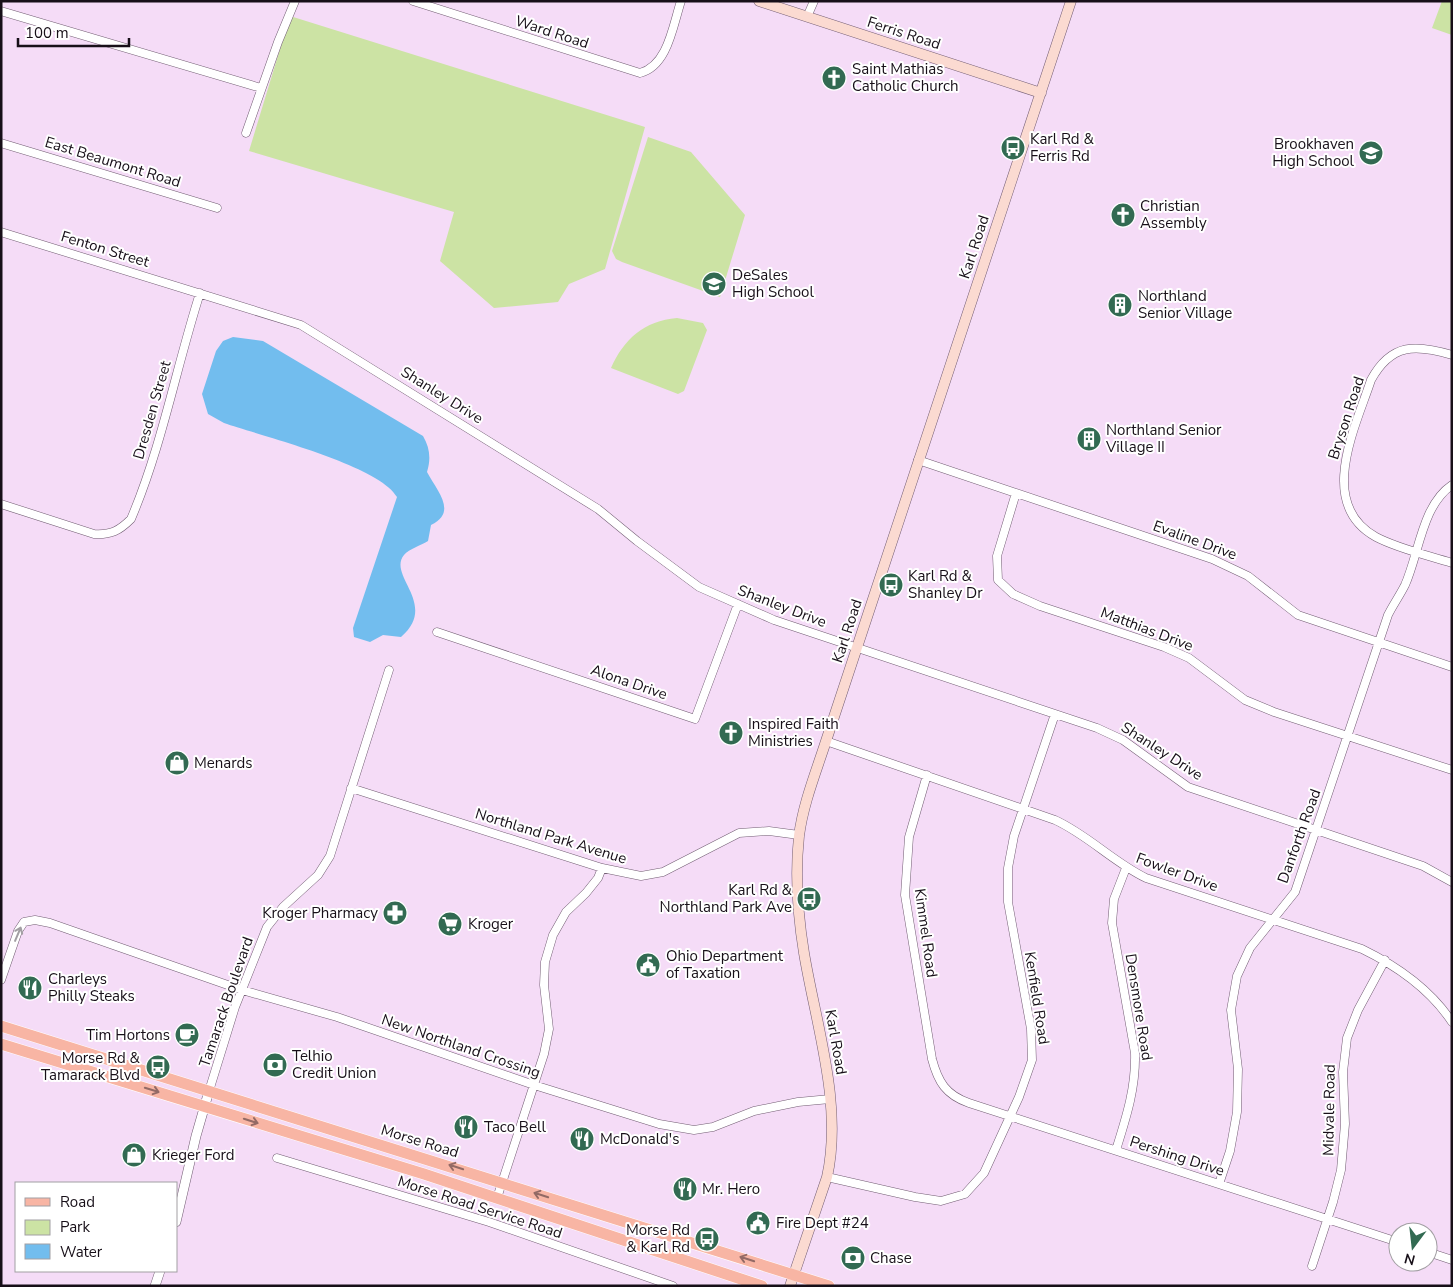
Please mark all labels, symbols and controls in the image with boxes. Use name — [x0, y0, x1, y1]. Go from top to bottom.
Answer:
street label: Ward Road — [513, 11, 591, 53]
street label: Ferris Road — [865, 12, 943, 54]
scale bar — [18, 15, 129, 47]
text: 100 m — [25, 23, 69, 43]
place label: Saint Mathias Catholic Church — [852, 59, 958, 96]
church icon: Saint Mathias Catholic Church — [821, 65, 847, 91]
place label: Karl Rd & Ferris Rd — [1030, 129, 1094, 166]
street label: East Beaumont Road — [43, 132, 183, 192]
place label: Brookhaven High School — [1272, 134, 1355, 171]
bus stop icon: Karl Rd & Ferris Rd — [1000, 135, 1026, 161]
school or university icon: Brookhaven High School — [1358, 140, 1384, 166]
place label: Christian Assembly — [1140, 196, 1207, 233]
church icon: Christian Assembly — [1110, 202, 1136, 228]
street label: Karl Road — [954, 213, 994, 281]
street label: Fenton Street — [58, 226, 152, 272]
place label: DeSales High School — [732, 265, 814, 302]
school or university icon: DeSales High School — [701, 271, 727, 297]
place label: Northland Senior Village — [1138, 286, 1232, 323]
building icon: Northland Senior Village — [1107, 292, 1133, 318]
street label: Dresden Street — [128, 358, 176, 462]
street label: Shanley Drive — [397, 362, 487, 428]
street label: Bryson Road — [1323, 374, 1369, 462]
place label: Northland Senior Village II — [1105, 420, 1222, 457]
building icon: Northland Senior Village II — [1076, 426, 1102, 452]
street label: Evaline Drive — [1150, 516, 1240, 564]
place label: Karl Rd & Shanley Dr — [908, 566, 983, 603]
bus stop icon: Karl Rd & Shanley Dr — [878, 572, 904, 598]
street label: Shanley Drive — [735, 580, 829, 632]
street label: Karl Road — [827, 597, 867, 665]
street label: Matthias Drive — [1098, 602, 1196, 656]
street label: Alona Drive — [588, 660, 670, 704]
place label: Inspired Faith Ministries — [748, 714, 839, 751]
street label: Shanley Drive — [1117, 717, 1207, 785]
church icon: Inspired Faith Ministries — [718, 720, 744, 746]
shop icon: Menards — [164, 750, 190, 776]
place label: Menards — [194, 753, 253, 773]
street label: Danforth Road — [1273, 786, 1325, 886]
street label: Northland Park Avenue — [473, 803, 629, 869]
street label: Fowler Drive — [1133, 848, 1221, 896]
place label: Karl Rd & Northland Park Ave — [660, 880, 793, 917]
bus stop icon: Karl Rd & Northland Park Ave — [796, 886, 822, 912]
street label: Kimmel Road — [910, 887, 942, 979]
pharmacy icon: Kroger Pharmacy — [382, 900, 408, 926]
place label: Kroger Pharmacy — [262, 903, 378, 923]
supermarket icon: Kroger — [437, 911, 463, 937]
place label: Kroger — [468, 914, 514, 934]
one-way arrow — [13, 927, 23, 942]
street label: Tamarack Boulevard — [194, 934, 258, 1070]
place label: Ohio Department of Taxation — [666, 946, 784, 983]
street label: Kenfield Road — [1020, 950, 1054, 1046]
public building icon: Ohio Department of Taxation — [635, 952, 661, 978]
street label: Densmore Road — [1121, 952, 1157, 1062]
place label: Charleys Philly Steaks — [48, 969, 135, 1006]
restaurant icon: Charleys Philly Steaks — [17, 975, 43, 1001]
street label: Karl Road — [820, 1008, 852, 1076]
street label: New Northland Crossing — [379, 1009, 543, 1083]
cafe icon: Tim Hortons — [174, 1022, 200, 1048]
place label: Tim Hortons — [86, 1025, 170, 1045]
place label: Telhio Credit Union — [292, 1046, 376, 1083]
place label: Morse Rd & Tamarack Blvd — [41, 1048, 141, 1085]
bank icon: Telhio Credit Union — [262, 1052, 288, 1078]
bus stop icon: Morse Rd & Tamarack Blvd — [145, 1054, 171, 1080]
street label: Midvale Road — [1318, 1064, 1340, 1156]
one-way arrow — [143, 1086, 159, 1096]
restaurant icon: Taco Bell — [453, 1114, 479, 1140]
one-way arrow — [242, 1117, 258, 1126]
place label: Taco Bell — [484, 1117, 546, 1137]
street label: Morse Road — [379, 1120, 461, 1162]
restaurant icon: McDonald's — [569, 1126, 595, 1152]
place label: McDonald's — [600, 1129, 679, 1149]
street label: Pershing Drive — [1127, 1131, 1227, 1181]
shop icon: Krieger Ford — [121, 1142, 147, 1168]
place label: Krieger Ford — [152, 1145, 235, 1165]
one-way arrow — [448, 1162, 464, 1172]
street label: Morse Road Service Road — [395, 1171, 565, 1243]
restaurant icon: Mr. Hero — [672, 1176, 698, 1202]
place label: Mr. Hero — [702, 1179, 760, 1199]
legend — [15, 1182, 178, 1272]
one-way arrow — [534, 1190, 549, 1199]
text: Road — [60, 1192, 95, 1212]
public building icon: Fire Dept #24 — [745, 1210, 771, 1236]
place label: Fire Dept #24 — [776, 1213, 869, 1233]
text: Park — [60, 1217, 90, 1237]
place label: Morse Rd & Karl Rd — [626, 1220, 690, 1257]
north arrow — [1388, 1222, 1438, 1272]
bus stop icon: Morse Rd & Karl Rd — [694, 1226, 720, 1252]
text: Water — [60, 1242, 103, 1262]
bank icon: Chase — [840, 1245, 866, 1271]
place label: Chase — [870, 1248, 912, 1268]
text: N — [1402, 1249, 1417, 1270]
one-way arrow — [740, 1254, 756, 1263]

